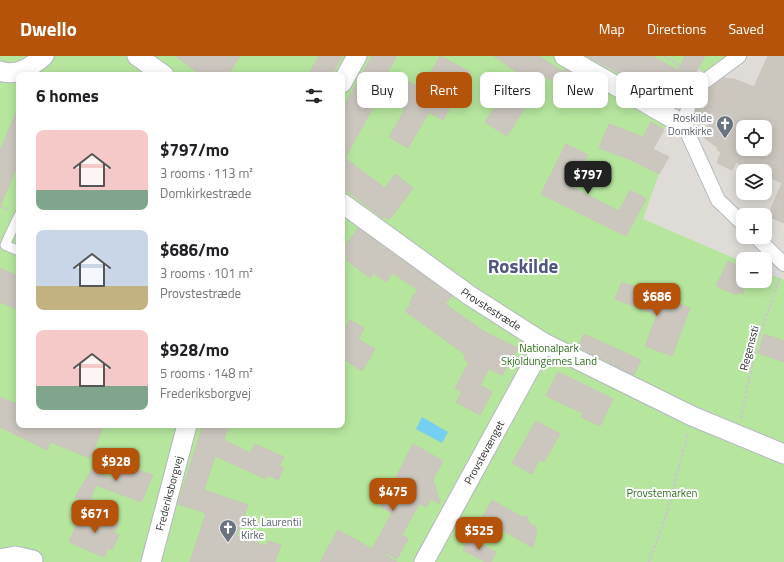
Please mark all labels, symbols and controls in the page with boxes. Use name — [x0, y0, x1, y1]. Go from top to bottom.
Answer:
text: Dwello — [20, 14, 77, 43]
text: Map — [599, 18, 625, 39]
text: Directions — [647, 18, 706, 39]
text: Saved — [728, 18, 764, 39]
chip: Buy — [357, 72, 408, 108]
chip: Rent — [416, 72, 472, 108]
chip: Filters — [480, 72, 545, 108]
chip: New — [553, 72, 608, 108]
chip: Apartment — [616, 72, 708, 108]
text: 6 homes — [36, 83, 99, 109]
icon: filters — [303, 85, 325, 107]
place label: Roskilde Domkirke — [668, 110, 712, 139]
church icon: Roskilde Domkirke — [715, 114, 735, 139]
map controls — [736, 120, 772, 288]
button: locate — [736, 120, 772, 156]
text: $797/mo — [160, 137, 229, 163]
icon: home — [68, 146, 116, 194]
pin: $797 — [564, 161, 612, 195]
text: 3 rooms · 113 m² — [160, 163, 253, 183]
text: $797 — [573, 164, 603, 184]
button: layers — [736, 164, 772, 200]
text: Domkirkestræde — [160, 183, 251, 203]
button: + — [736, 208, 772, 244]
text: $686/mo — [160, 237, 229, 263]
icon: home — [68, 246, 116, 294]
district label: Roskilde — [488, 251, 559, 280]
button: − — [736, 252, 772, 288]
text: 3 rooms · 101 m² — [160, 263, 253, 283]
text: Provstestræde — [160, 283, 241, 303]
pin: $686 — [633, 283, 681, 317]
street label: Provstestræde — [458, 284, 525, 335]
text: $686 — [642, 286, 672, 306]
street label: Regenssti — [735, 324, 763, 372]
text: $928/mo — [160, 337, 229, 363]
park label: Nationalpark Skjoldungernes Land — [501, 340, 597, 369]
icon: home — [68, 346, 116, 394]
text: 5 rooms · 148 m² — [160, 363, 253, 383]
text: Frederiksborgvej — [160, 383, 251, 403]
street label: Provstevænget — [460, 417, 508, 487]
pin: $928 — [92, 448, 140, 482]
text: $928 — [101, 451, 131, 471]
street label: Frederiksborgvej — [152, 454, 187, 533]
pin: $475 — [369, 478, 417, 512]
text: $475 — [378, 481, 408, 501]
park label: Provstemarken — [627, 485, 697, 501]
pin: $671 — [71, 500, 119, 534]
text: $671 — [80, 503, 110, 523]
place label: Skt. Laurentii Kirke — [241, 514, 301, 543]
pin: $525 — [455, 517, 503, 551]
church icon: Skt. Laurentii Kirke — [218, 518, 238, 543]
text: $525 — [464, 520, 494, 540]

